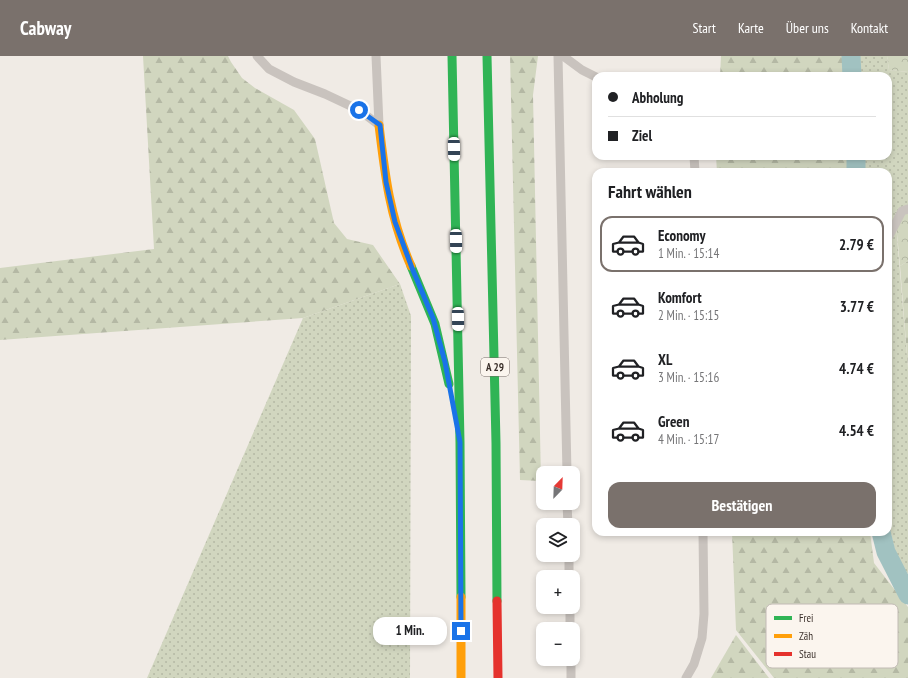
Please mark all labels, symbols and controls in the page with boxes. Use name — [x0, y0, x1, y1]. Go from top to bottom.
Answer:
text: Cabway — [20, 16, 71, 40]
text: Start — [692, 19, 716, 37]
text: Karte — [738, 19, 764, 37]
text: Über uns — [786, 19, 829, 37]
text: Kontakt — [851, 19, 888, 37]
text: Abholung — [632, 88, 683, 107]
route start — [350, 101, 368, 119]
text: Ziel — [632, 126, 652, 145]
car — [448, 137, 460, 161]
text: Fahrt wählen — [608, 180, 692, 203]
icon: car — [610, 226, 646, 262]
text: Economy — [658, 226, 706, 245]
car — [450, 229, 462, 253]
text: 2.79 € — [839, 235, 874, 254]
text: 1 Min. · 15:14 — [658, 245, 719, 262]
icon: car — [610, 288, 646, 324]
text: Komfort — [658, 288, 702, 307]
text: 3.77 € — [840, 297, 874, 316]
car — [452, 307, 464, 331]
text: 2 Min. · 15:15 — [658, 307, 719, 324]
icon: car — [610, 350, 646, 386]
text: XL — [658, 350, 672, 369]
road number: A 29 — [481, 358, 509, 376]
text: 4.74 € — [839, 359, 874, 378]
text: 3 Min. · 15:16 — [658, 369, 719, 386]
icon: car — [610, 412, 646, 448]
text: Green — [658, 412, 690, 431]
text: 4.54 € — [839, 421, 874, 440]
text: 4 Min. · 15:17 — [658, 431, 719, 448]
north arrow — [536, 466, 580, 510]
map controls — [536, 466, 580, 666]
button: Bestätigen — [608, 482, 876, 528]
button: layers — [536, 518, 580, 562]
button: + — [536, 570, 580, 614]
legend — [766, 604, 898, 668]
text: Frei — [799, 611, 814, 625]
callout: 1 Min. — [373, 617, 447, 645]
text: 1 Min. — [395, 622, 425, 639]
route end — [452, 622, 470, 640]
button: − — [536, 622, 580, 666]
text: Zäh — [799, 629, 813, 643]
text: Stau — [799, 647, 816, 661]

